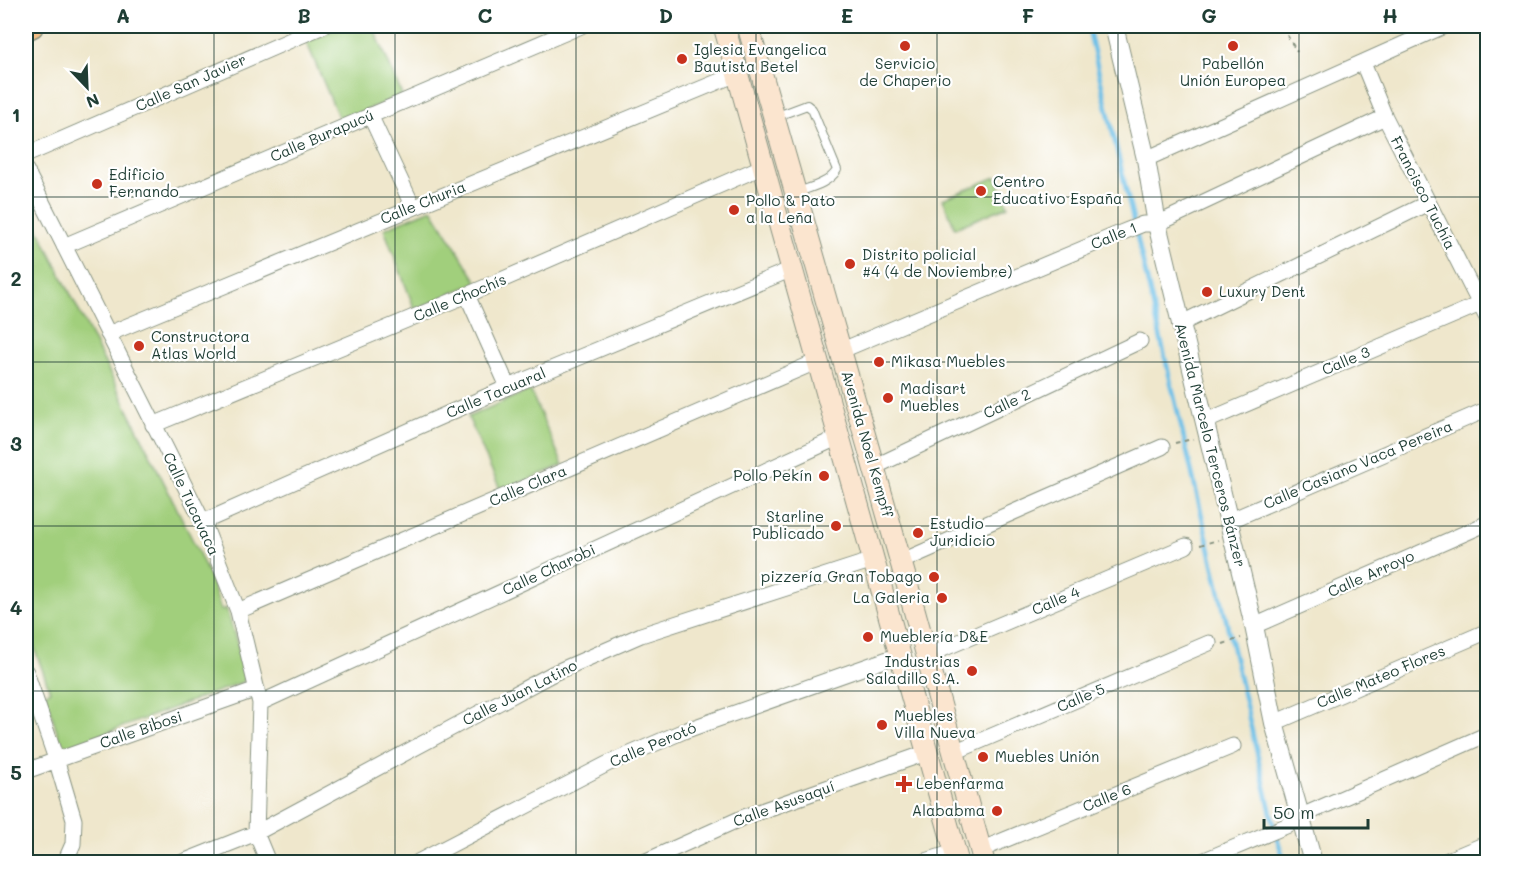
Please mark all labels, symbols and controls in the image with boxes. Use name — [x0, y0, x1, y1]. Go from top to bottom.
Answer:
text: A — [116, 2, 130, 28]
text: B — [297, 2, 311, 28]
text: C — [478, 2, 493, 28]
text: D — [659, 2, 673, 28]
text: E — [841, 2, 853, 28]
text: F — [1022, 2, 1035, 28]
text: G — [1201, 2, 1217, 28]
text: H — [1382, 2, 1398, 28]
place label: Iglesia Evangelica Bautista Betel — [694, 39, 827, 76]
marker: Servicio de Chaperio — [898, 39, 912, 53]
marker: Pabellón Unión Europea — [1226, 39, 1240, 53]
street label: Calle San Javier — [132, 49, 249, 116]
marker: Iglesia Evangelica Bautista Betel — [675, 52, 689, 66]
place label: Servicio de Chaperio — [859, 53, 951, 90]
place label: Pabellón Unión Europea — [1180, 53, 1286, 90]
north arrow — [57, 57, 117, 117]
text: N — [83, 89, 103, 113]
text: 1 — [12, 101, 20, 127]
street label: Calle Burapucú — [267, 104, 376, 166]
street label: Francisco Tuchía — [1387, 132, 1461, 253]
place label: Edificio Fernando — [109, 164, 179, 201]
place label: Centro Educativo España — [993, 171, 1122, 208]
street label: Calle Churia — [377, 176, 468, 228]
marker: Edificio Fernando — [90, 177, 104, 191]
marker: Centro Educativo España — [974, 184, 988, 198]
place label: Pollo & Pato a la Leña — [746, 190, 835, 227]
marker: Pollo & Pato a la Leña — [727, 203, 741, 217]
street label: Calle 1 — [1087, 217, 1140, 253]
place label: Distrito policial #4 (4 de Noviembre) — [862, 244, 1012, 281]
marker: Distrito policial #4 (4 de Noviembre) — [843, 257, 857, 271]
text: 2 — [10, 265, 22, 291]
street label: Calle Chochís — [410, 269, 509, 326]
place label: Luxury Dent — [1219, 281, 1306, 301]
marker: Luxury Dent — [1200, 285, 1214, 299]
street label: Avenida Marcelo Terceros Bánzer — [1171, 321, 1251, 569]
place label: Constructora Atlas World — [151, 326, 250, 363]
marker: Constructora Atlas World — [132, 339, 146, 353]
street label: Calle 3 — [1318, 341, 1373, 379]
place label: Mikasa Muebles — [891, 351, 1006, 371]
marker: Mikasa Muebles — [872, 355, 886, 369]
street label: Calle Tacuaral — [443, 362, 548, 422]
street label: Avenida Noel Kempff — [837, 368, 899, 521]
place label: Madisart Muebles — [900, 378, 966, 415]
street label: Calle 2 — [980, 383, 1033, 423]
marker: Madisart Muebles — [881, 391, 895, 405]
street label: Calle Casiano Vaca Pereira — [1260, 415, 1455, 513]
text: 3 — [10, 430, 22, 456]
street label: Calle Tucavaca — [159, 449, 225, 558]
street label: Calle Clara — [486, 460, 569, 510]
place label: Pollo Pekín — [733, 465, 812, 485]
marker: Pollo Pekín — [817, 469, 831, 483]
place label: Starline Publicado — [752, 506, 824, 543]
place label: Estudio Juridicio — [930, 513, 995, 550]
marker: Starline Publicado — [829, 519, 843, 533]
marker: Estudio Juridicio — [911, 526, 925, 540]
street label: Calle Charobi — [499, 539, 598, 599]
street label: Calle Arroyo — [1324, 545, 1417, 601]
place label: pizzería Gran Tobago — [761, 566, 922, 586]
marker: pizzería Gran Tobago — [927, 570, 941, 584]
street label: Calle 4 — [1028, 581, 1083, 619]
place label: La Galeria — [853, 587, 930, 607]
marker: La Galeria — [935, 591, 949, 605]
text: 4 — [10, 594, 23, 620]
place label: Mueblería D&E — [880, 626, 989, 646]
marker: Mueblería D&E — [861, 630, 875, 644]
street label: Calle Mateo Flores — [1313, 640, 1448, 712]
place label: Industrias Saladillo S.A. — [866, 651, 960, 688]
street label: Calle Juan Latino — [459, 655, 580, 730]
marker: Industrias Saladillo S.A. — [965, 664, 979, 678]
street label: Calle 5 — [1053, 678, 1108, 716]
place label: Muebles Villa Nueva — [894, 705, 976, 742]
street label: Calle Bibosi — [97, 706, 185, 752]
street label: Calle Perotó — [606, 717, 699, 771]
marker: Muebles Villa Nueva — [875, 718, 889, 732]
place label: Muebles Unión — [995, 746, 1099, 766]
marker: Muebles Unión — [976, 750, 990, 764]
text: 5 — [10, 759, 22, 785]
place label: Lebenfarma — [916, 773, 1004, 793]
street label: Calle Asusaquí — [730, 775, 837, 831]
marker: Lebenfarma — [897, 777, 911, 791]
street label: Calle 6 — [1079, 778, 1134, 816]
scale bar — [1264, 792, 1368, 830]
place label: Alababma — [912, 800, 985, 820]
text: 50 m — [1273, 800, 1315, 824]
marker: Alababma — [990, 804, 1004, 818]

